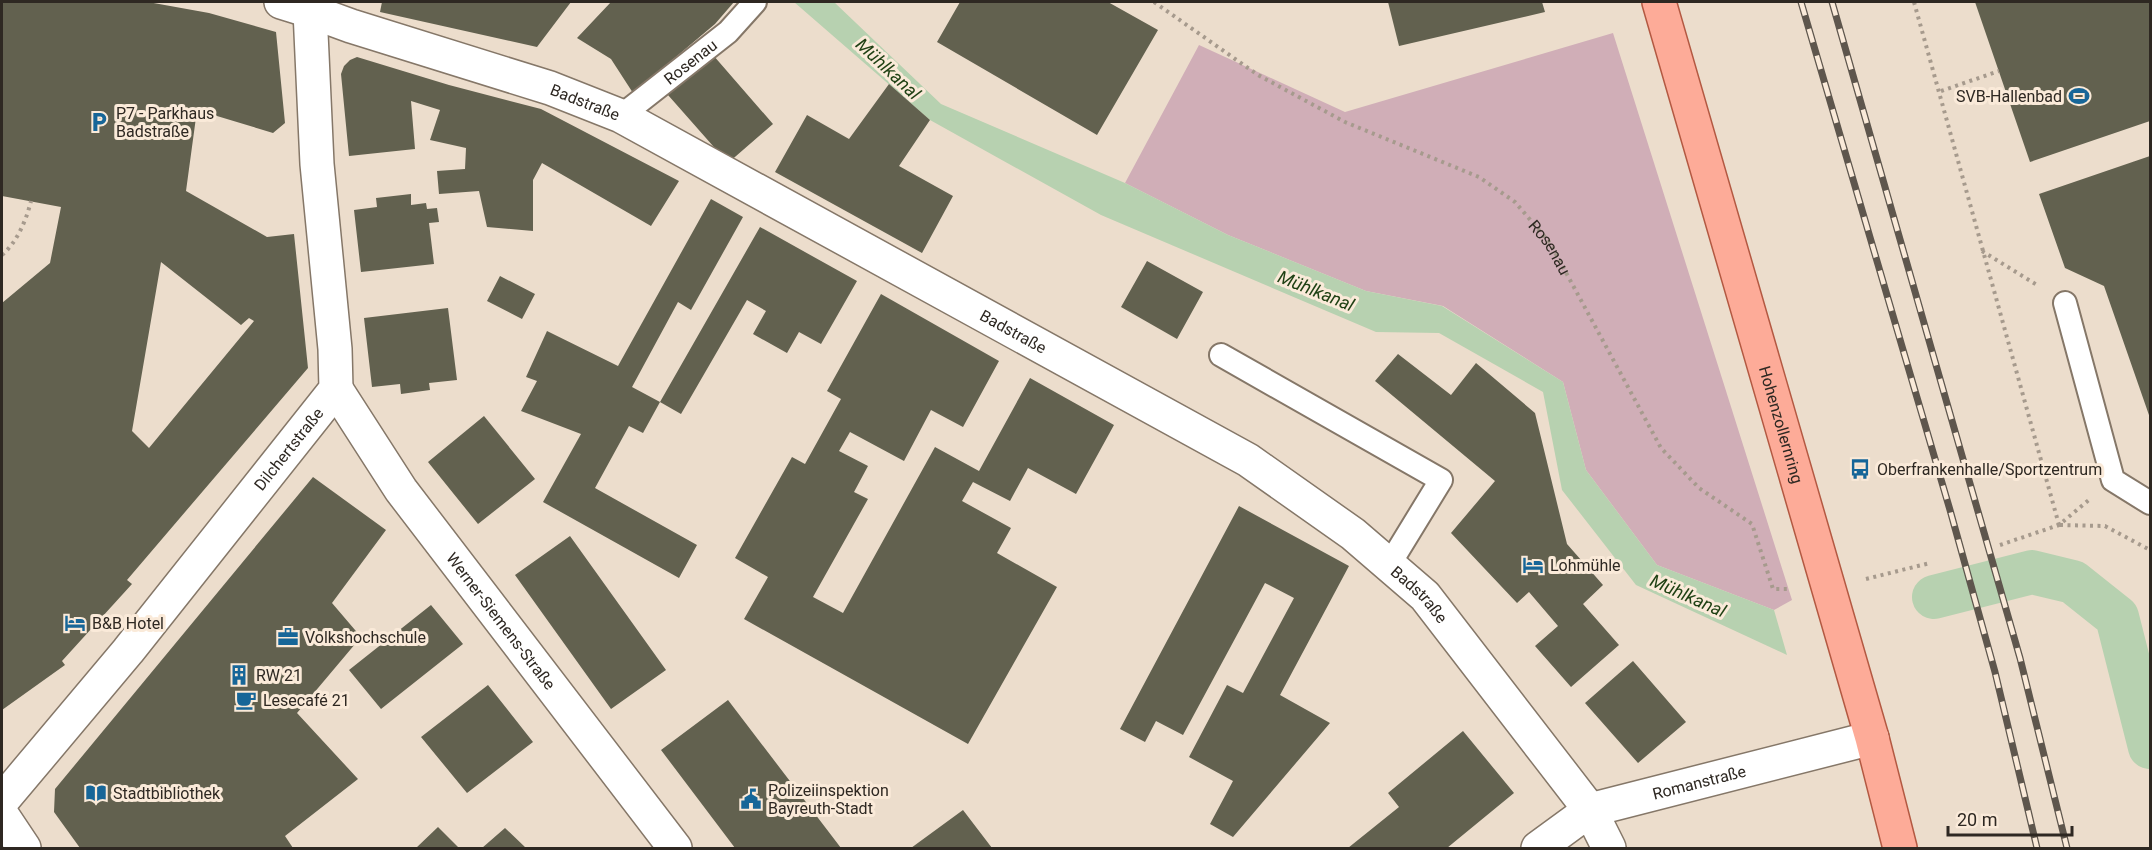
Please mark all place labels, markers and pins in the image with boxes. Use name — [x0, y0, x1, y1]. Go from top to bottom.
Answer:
sports icon: SVB-Hallenbad — [2067, 84, 2091, 108]
place label: SVB-Hallenbad — [1956, 87, 2062, 106]
place label: P7 - Parkhaus Badstraße — [116, 104, 214, 141]
parking icon: P7 - Parkhaus Badstraße — [87, 110, 111, 134]
bus stop icon: Oberfrankenhalle/Sportzentrum — [1848, 457, 1872, 481]
place label: Oberfrankenhalle/Sportzentrum — [1877, 460, 2102, 479]
hotel icon: Lohmühle — [1521, 553, 1545, 577]
place label: Lohmühle — [1550, 556, 1621, 575]
hotel icon: B&B Hotel — [63, 611, 87, 635]
place label: B&B Hotel — [92, 614, 164, 633]
office icon: Volkshochschule — [276, 625, 300, 649]
place label: Volkshochschule — [305, 628, 426, 647]
building icon: RW 21 — [227, 663, 251, 687]
place label: RW 21 — [256, 666, 302, 685]
cafe icon: Lesecafé 21 — [234, 688, 258, 712]
place label: Lesecafé 21 — [263, 691, 350, 710]
library icon: Stadtbibliothek — [84, 781, 108, 805]
place label: Polizeiinspektion Bayreuth-Stadt — [768, 781, 889, 818]
place label: Stadtbibliothek — [113, 784, 221, 803]
public building icon: Polizeiinspektion Bayreuth-Stadt — [739, 787, 763, 811]

